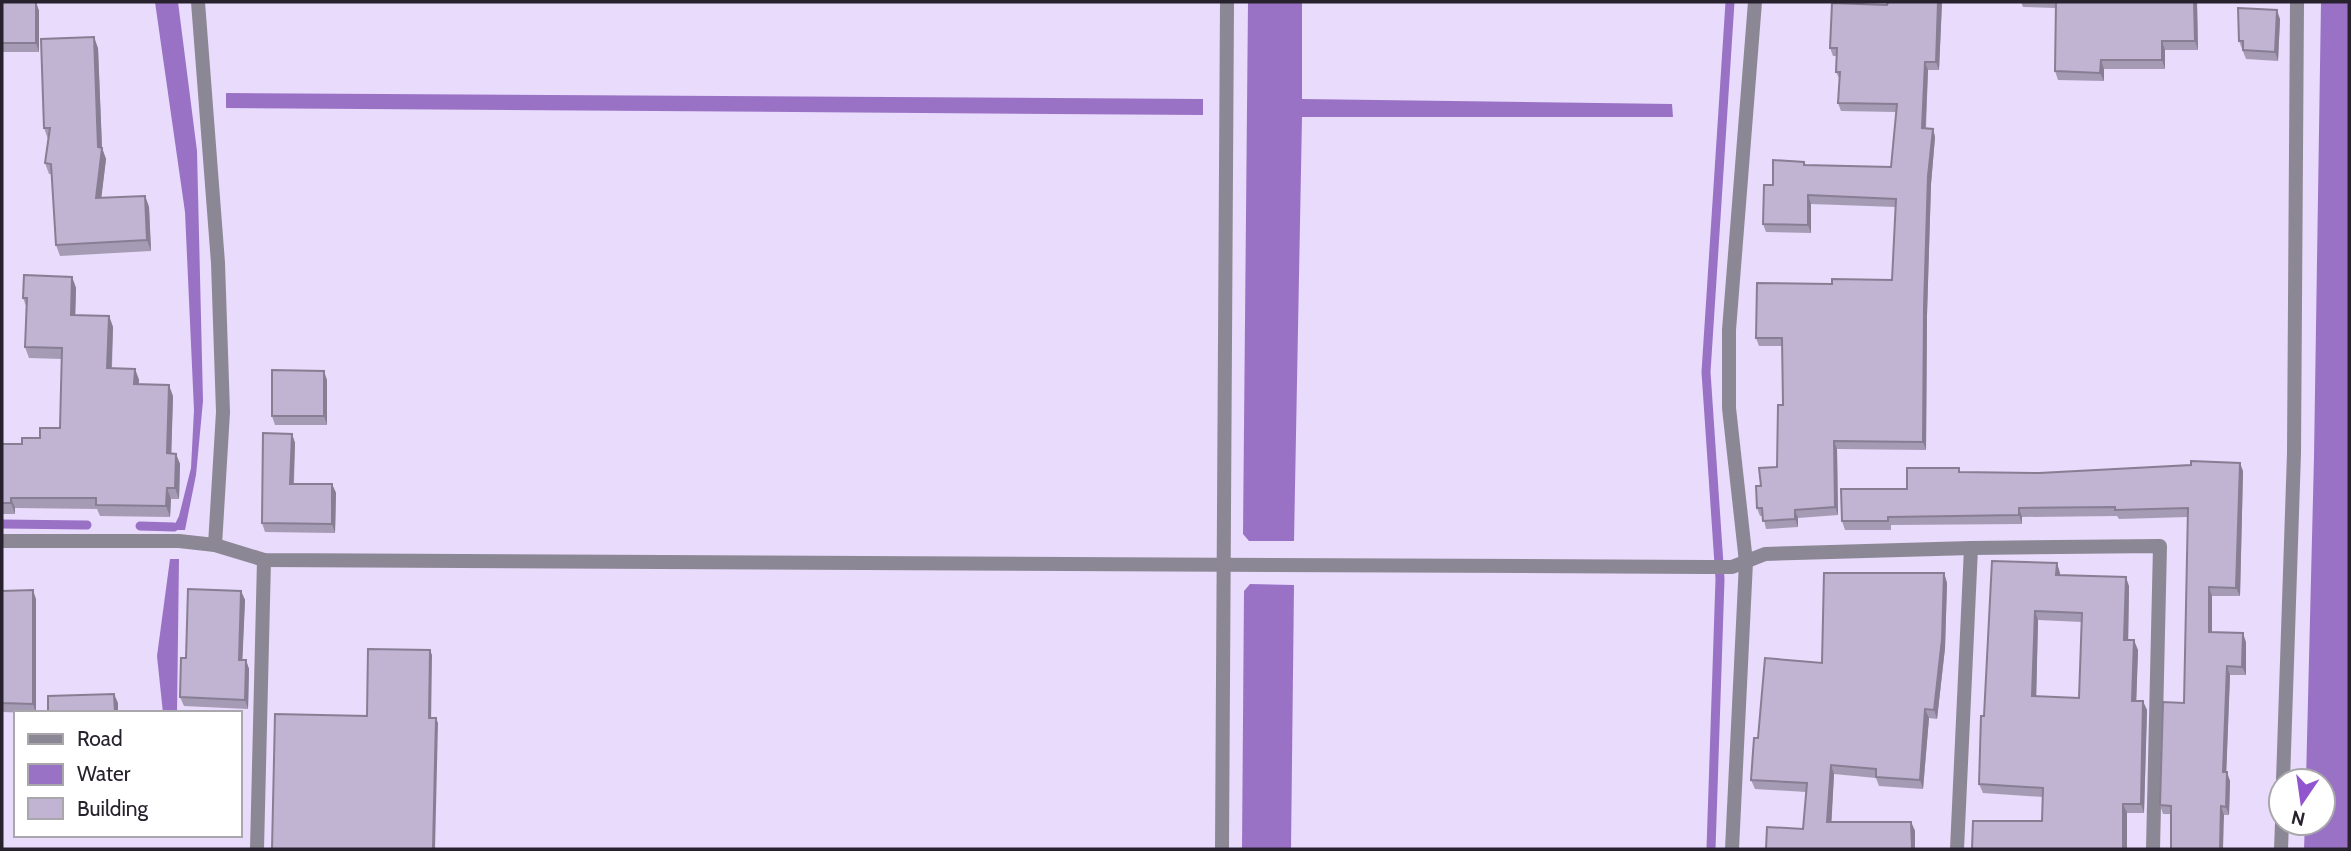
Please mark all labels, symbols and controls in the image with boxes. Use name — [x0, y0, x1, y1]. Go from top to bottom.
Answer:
legend — [14, 711, 242, 837]
text: Road — [77, 726, 123, 751]
text: Water — [77, 761, 131, 786]
north arrow — [2267, 767, 2337, 837]
text: Building — [77, 796, 149, 821]
text: N — [2289, 805, 2307, 831]

